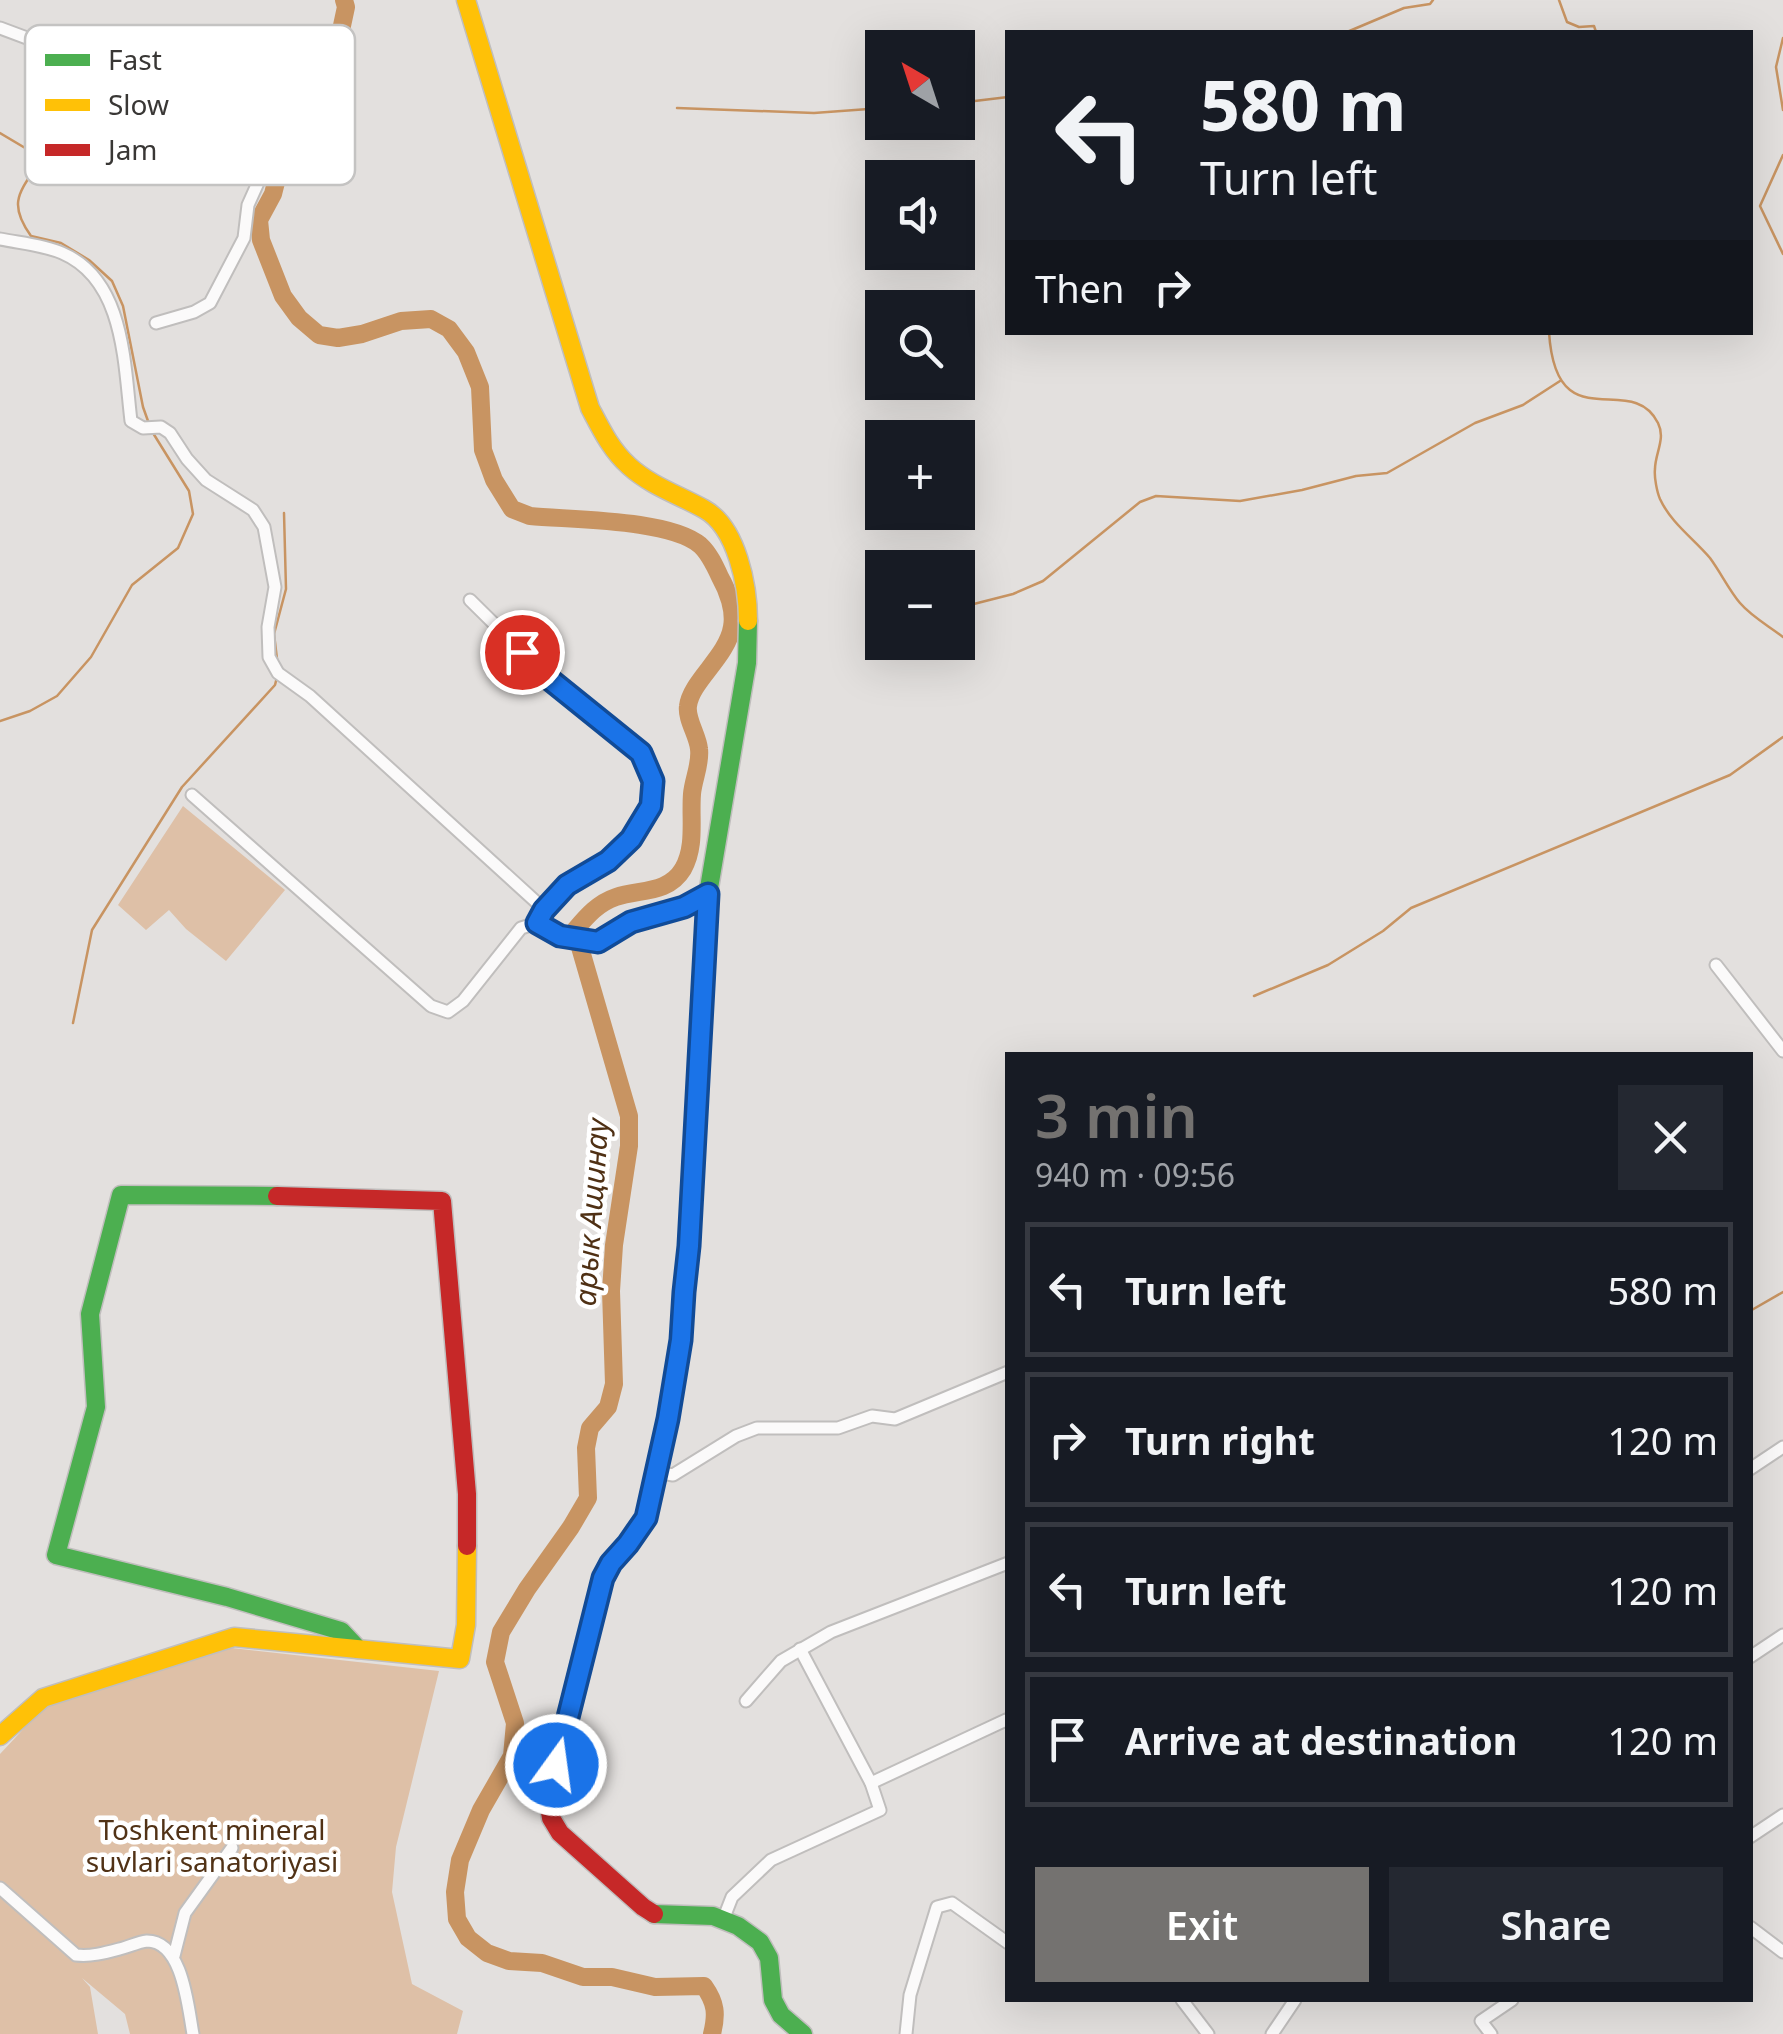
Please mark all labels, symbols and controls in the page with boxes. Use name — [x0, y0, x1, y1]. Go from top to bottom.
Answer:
legend — [25, 25, 355, 185]
north arrow — [865, 30, 975, 140]
map controls — [865, 30, 975, 660]
text: Fast — [108, 40, 162, 78]
text: 580 m — [1200, 56, 1407, 152]
icon: left — [1035, 70, 1165, 200]
text: Slow — [108, 85, 169, 123]
text: Jam — [105, 130, 158, 168]
text: Turn left — [1200, 147, 1377, 208]
button: sound — [865, 160, 975, 270]
icon: right — [1145, 260, 1200, 315]
text: Then — [1035, 262, 1125, 314]
button: search — [865, 290, 975, 400]
button: + — [865, 420, 975, 530]
button: − — [865, 550, 975, 660]
pin — [480, 610, 565, 695]
icon: arrive — [495, 625, 550, 680]
text: 3 min — [1035, 1074, 1198, 1156]
button: close — [1618, 1085, 1723, 1190]
water label: арык Ащинау — [563, 1115, 618, 1307]
text: 940 m · 09:56 — [1035, 1153, 1235, 1196]
icon: left — [1040, 1262, 1095, 1317]
text: Turn left — [1125, 1264, 1287, 1316]
text: 580 m — [1607, 1264, 1718, 1316]
icon: right — [1040, 1412, 1095, 1467]
text: Turn right — [1125, 1414, 1315, 1466]
text: 120 m — [1607, 1414, 1718, 1466]
icon: left — [1040, 1562, 1095, 1617]
text: Turn left — [1125, 1564, 1287, 1616]
text: 120 m — [1607, 1564, 1718, 1616]
icon: arrive — [1040, 1712, 1095, 1767]
position arrow — [504, 1713, 608, 1817]
text: Arrive at destination — [1125, 1714, 1517, 1766]
text: 120 m — [1607, 1714, 1718, 1766]
park label: Toshkent mineral suvlari sanatoriyasi — [86, 1810, 338, 1880]
button: Exit — [1035, 1867, 1369, 1982]
button: Share — [1389, 1867, 1723, 1982]

